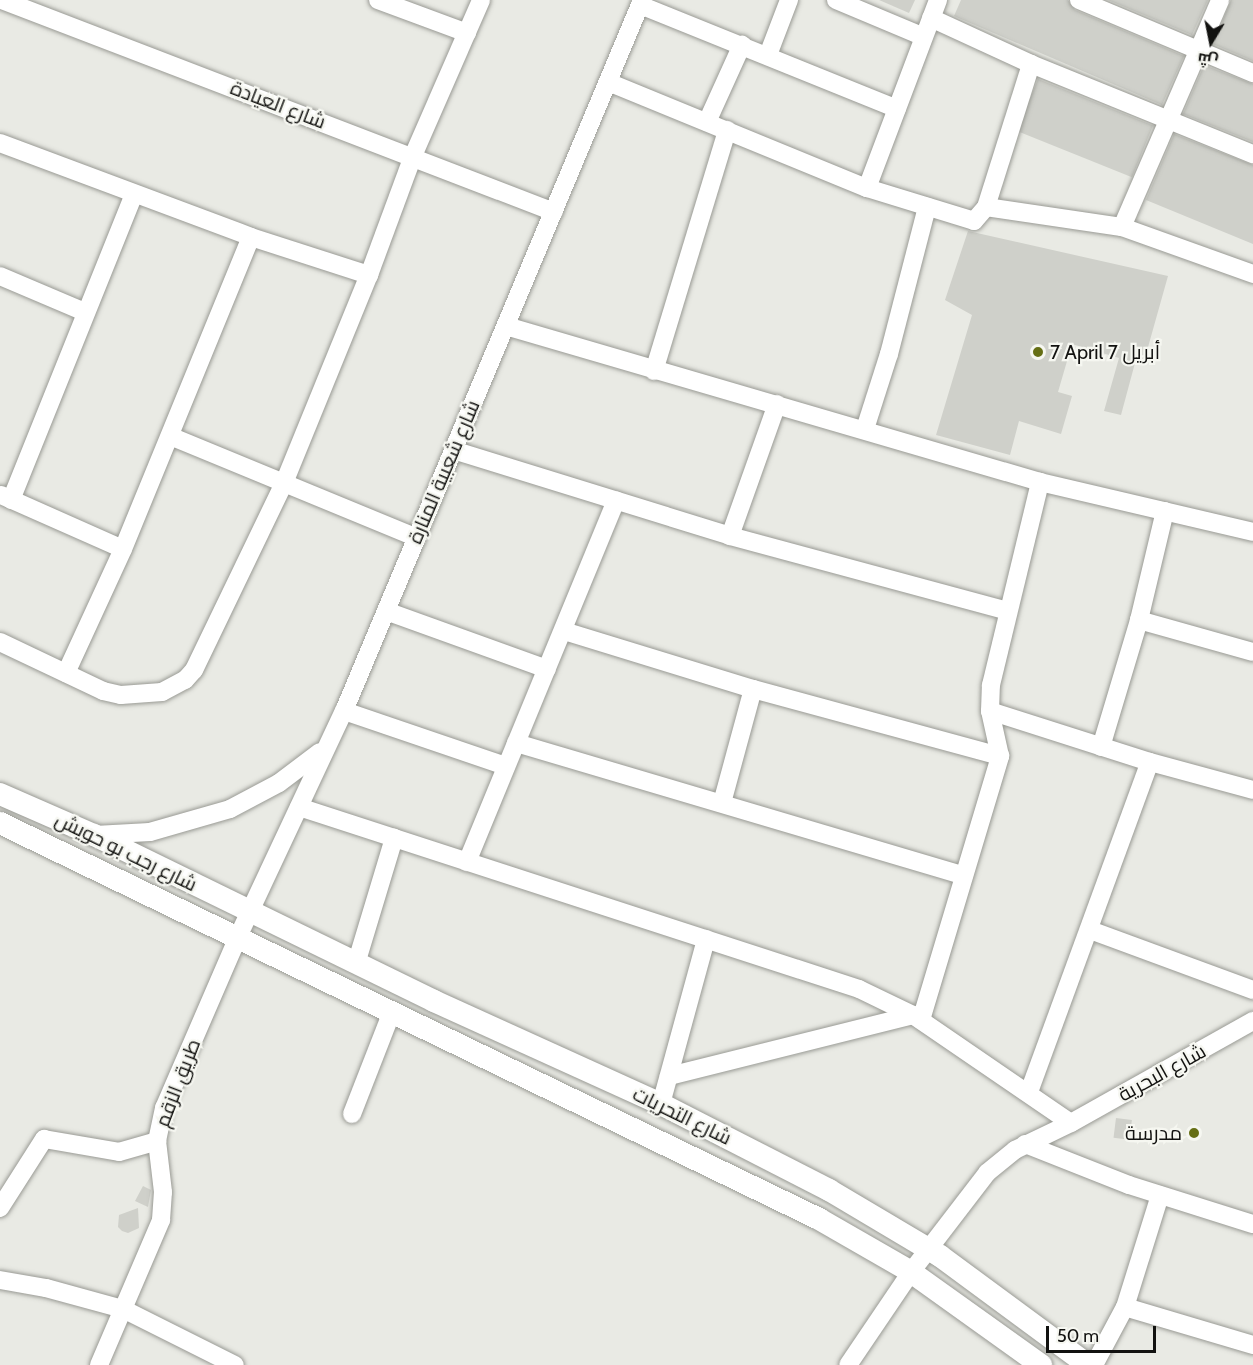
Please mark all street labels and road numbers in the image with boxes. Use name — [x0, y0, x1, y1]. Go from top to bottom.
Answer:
street label: شارع العيادة — [227, 76, 329, 134]
street label: شارع شعبية المنارة — [403, 397, 485, 547]
street label: شارع رجب بو حويش — [51, 807, 201, 897]
street label: طريق الزقم — [150, 1036, 206, 1130]
street label: شارع البحرية — [1114, 1039, 1210, 1107]
street label: شارع التحريات — [629, 1082, 735, 1150]

